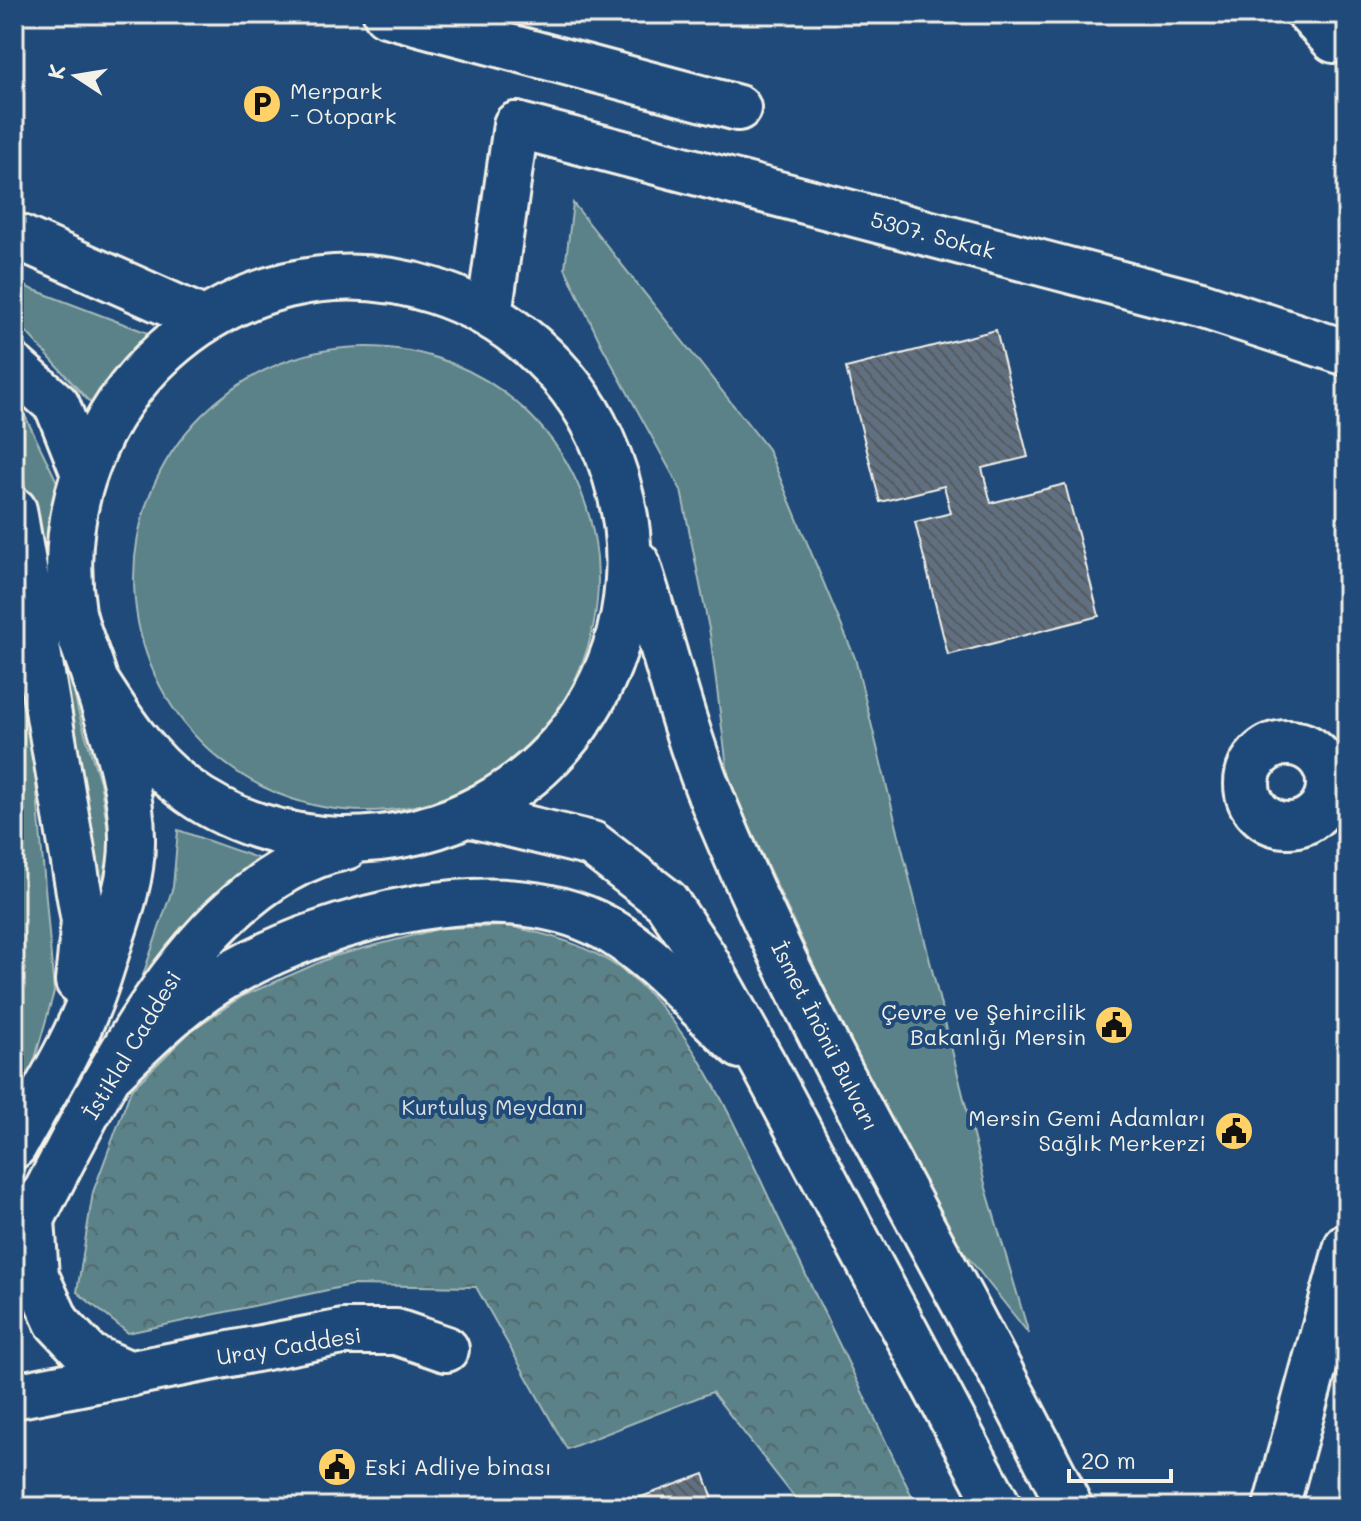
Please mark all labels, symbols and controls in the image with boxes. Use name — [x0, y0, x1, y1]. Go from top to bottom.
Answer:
north arrow — [36, 36, 116, 116]
text: K — [40, 62, 72, 82]
place label: Merpark - Otopark — [290, 76, 396, 130]
parking icon: Merpark - Otopark — [241, 83, 283, 125]
street label: 5307. Sokak — [868, 204, 999, 265]
street label: İsmet İnönü Bulvarı — [765, 936, 886, 1135]
street label: İstiklal Caddesi — [76, 965, 187, 1124]
place label: Çevre ve Şehircilik Bakanlığı Mersin — [881, 997, 1086, 1051]
public building icon: Çevre ve Şehircilik Bakanlığı Mersin — [1093, 1004, 1135, 1046]
park label: Kurtuluş Meydanı — [402, 1092, 584, 1121]
place label: Mersin Gemi Adamları Sağlık Merkerzi — [968, 1103, 1206, 1157]
public building icon: Mersin Gemi Adamları Sağlık Merkerzi — [1213, 1110, 1255, 1152]
street label: Uray Caddesi — [214, 1320, 363, 1371]
scale bar — [1069, 1433, 1171, 1483]
text: 20 m — [1081, 1444, 1136, 1475]
public building icon: Eski Adliye binası — [316, 1446, 358, 1488]
place label: Eski Adliye binası — [365, 1452, 552, 1481]

